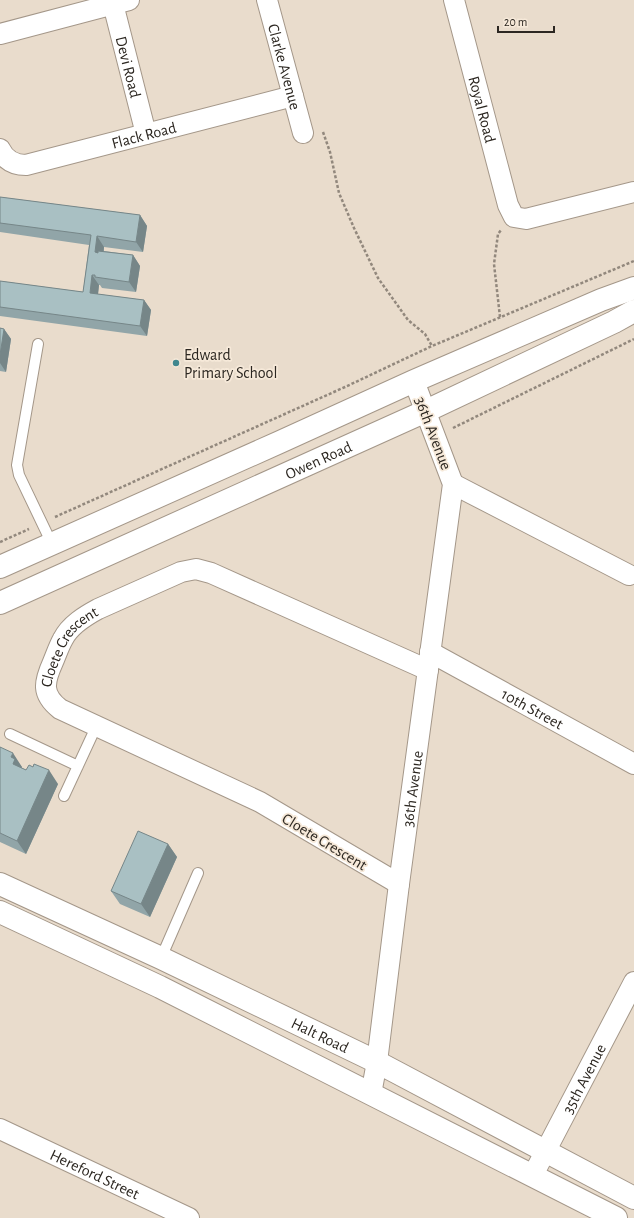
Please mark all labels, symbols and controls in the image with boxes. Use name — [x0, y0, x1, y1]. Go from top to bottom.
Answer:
scale bar — [498, 8, 554, 34]
text: 20 m — [504, 16, 527, 28]
street label: Clarke Avenue — [265, 22, 303, 112]
street label: Devi Road — [113, 35, 143, 100]
street label: Royal Road — [465, 74, 498, 145]
street label: Flack Road — [110, 120, 178, 152]
place label: Edward Primary School — [184, 347, 277, 382]
marker: Edward Primary School — [171, 358, 181, 368]
street label: 36th Avenue — [412, 395, 454, 472]
street label: Owen Road — [283, 439, 354, 482]
street label: Cloete Crescent — [39, 604, 101, 688]
street label: 10th Street — [499, 686, 566, 733]
street label: 36th Avenue — [400, 750, 426, 828]
street label: Cloete Crescent — [279, 810, 370, 873]
street label: Halt Road — [289, 1015, 351, 1056]
street label: 35th Avenue — [560, 1041, 609, 1116]
street label: Hereford Street — [47, 1147, 142, 1202]

